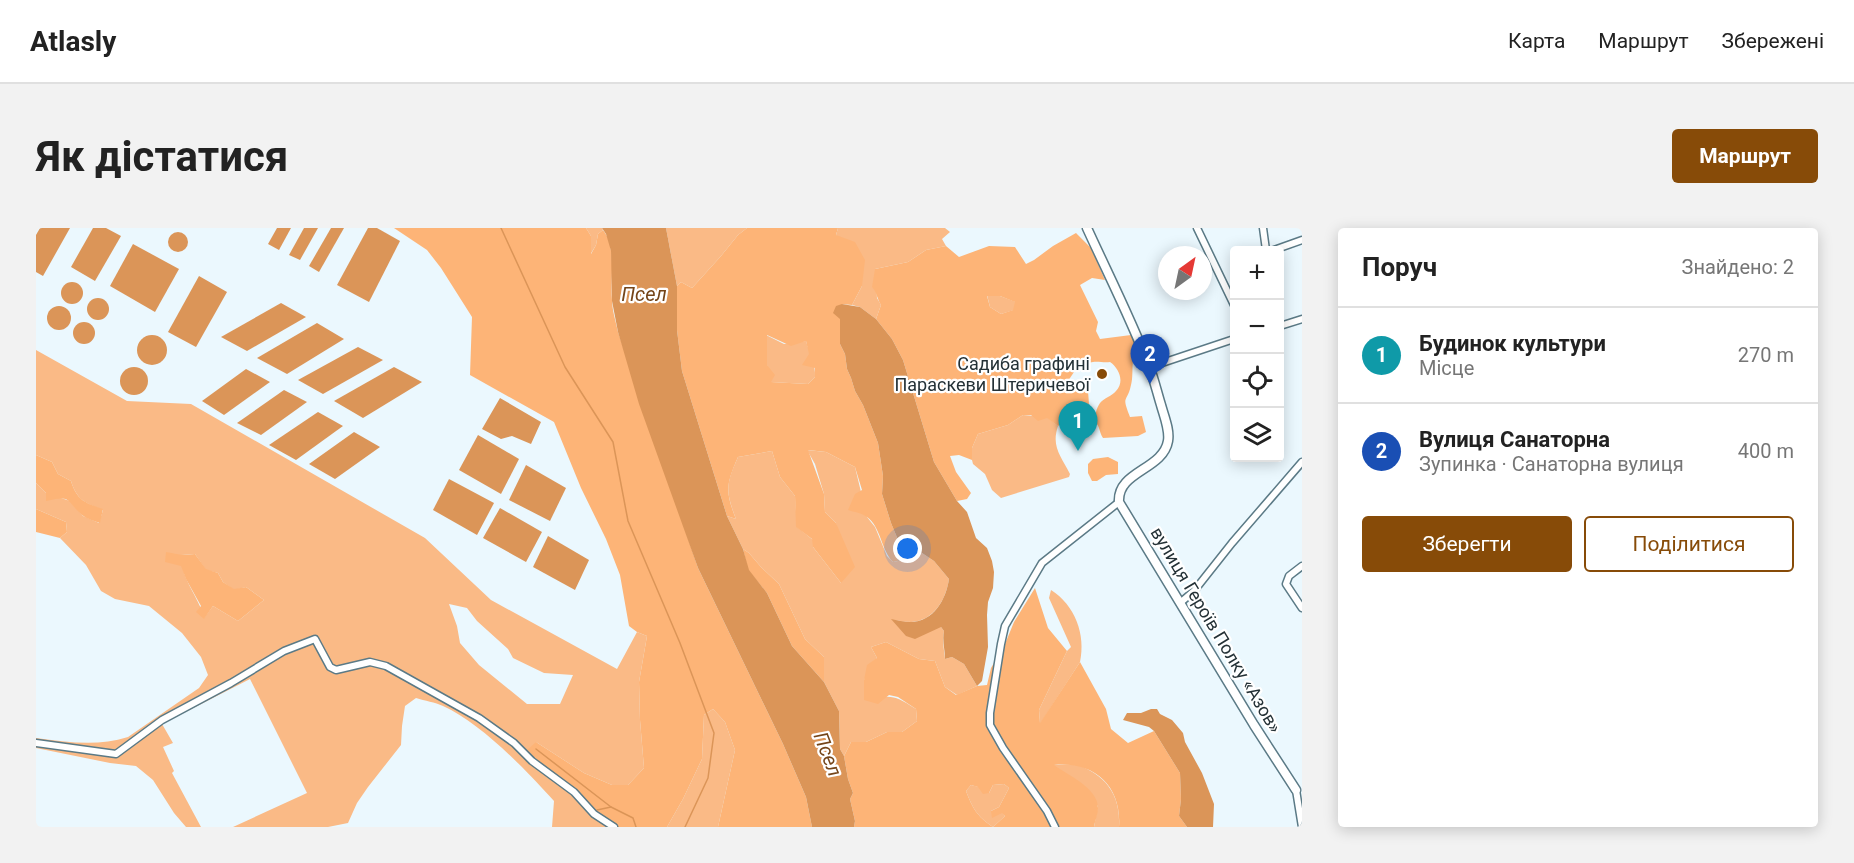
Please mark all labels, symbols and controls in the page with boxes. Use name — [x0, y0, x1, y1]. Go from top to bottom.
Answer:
text: Atlasly — [30, 25, 116, 58]
text: Карта — [1508, 29, 1565, 53]
text: Маршрут — [1598, 29, 1689, 53]
text: Збережені — [1722, 29, 1824, 53]
button: Маршрут — [1672, 129, 1818, 183]
text: Як дістатися — [36, 132, 288, 181]
north arrow — [1158, 246, 1212, 300]
map controls — [1230, 246, 1284, 462]
button: + — [1230, 246, 1284, 300]
text: Поруч — [1362, 252, 1437, 282]
text: Знайдено: 2 — [1682, 255, 1794, 279]
water label: Псел — [621, 282, 667, 306]
button: − — [1230, 300, 1284, 354]
text: Будинок культури — [1419, 331, 1606, 356]
pin: 2 — [1130, 334, 1170, 384]
text: 1 — [1376, 343, 1387, 367]
text: 270 m — [1738, 343, 1794, 367]
place label: Садиба графині Параскеви Штеричевої — [894, 353, 1092, 395]
button: locate — [1230, 354, 1284, 408]
text: Місце — [1419, 356, 1474, 380]
marker: Садиба графині Параскеви Штеричевої — [1095, 367, 1109, 381]
pin: 1 — [1058, 402, 1098, 451]
button: layers — [1230, 408, 1284, 462]
text: Вулиця Санаторна — [1419, 427, 1610, 452]
text: 2 — [1376, 439, 1387, 463]
text: 400 m — [1738, 439, 1794, 463]
text: Зупинка · Санаторна вулиця — [1419, 452, 1684, 476]
button: Зберегти — [1362, 516, 1572, 572]
button: Поділитися — [1584, 516, 1794, 572]
street label: вулиця Героїв Полку «Азов» — [1147, 523, 1286, 736]
your location — [893, 534, 922, 563]
water label: Псел — [809, 728, 847, 780]

